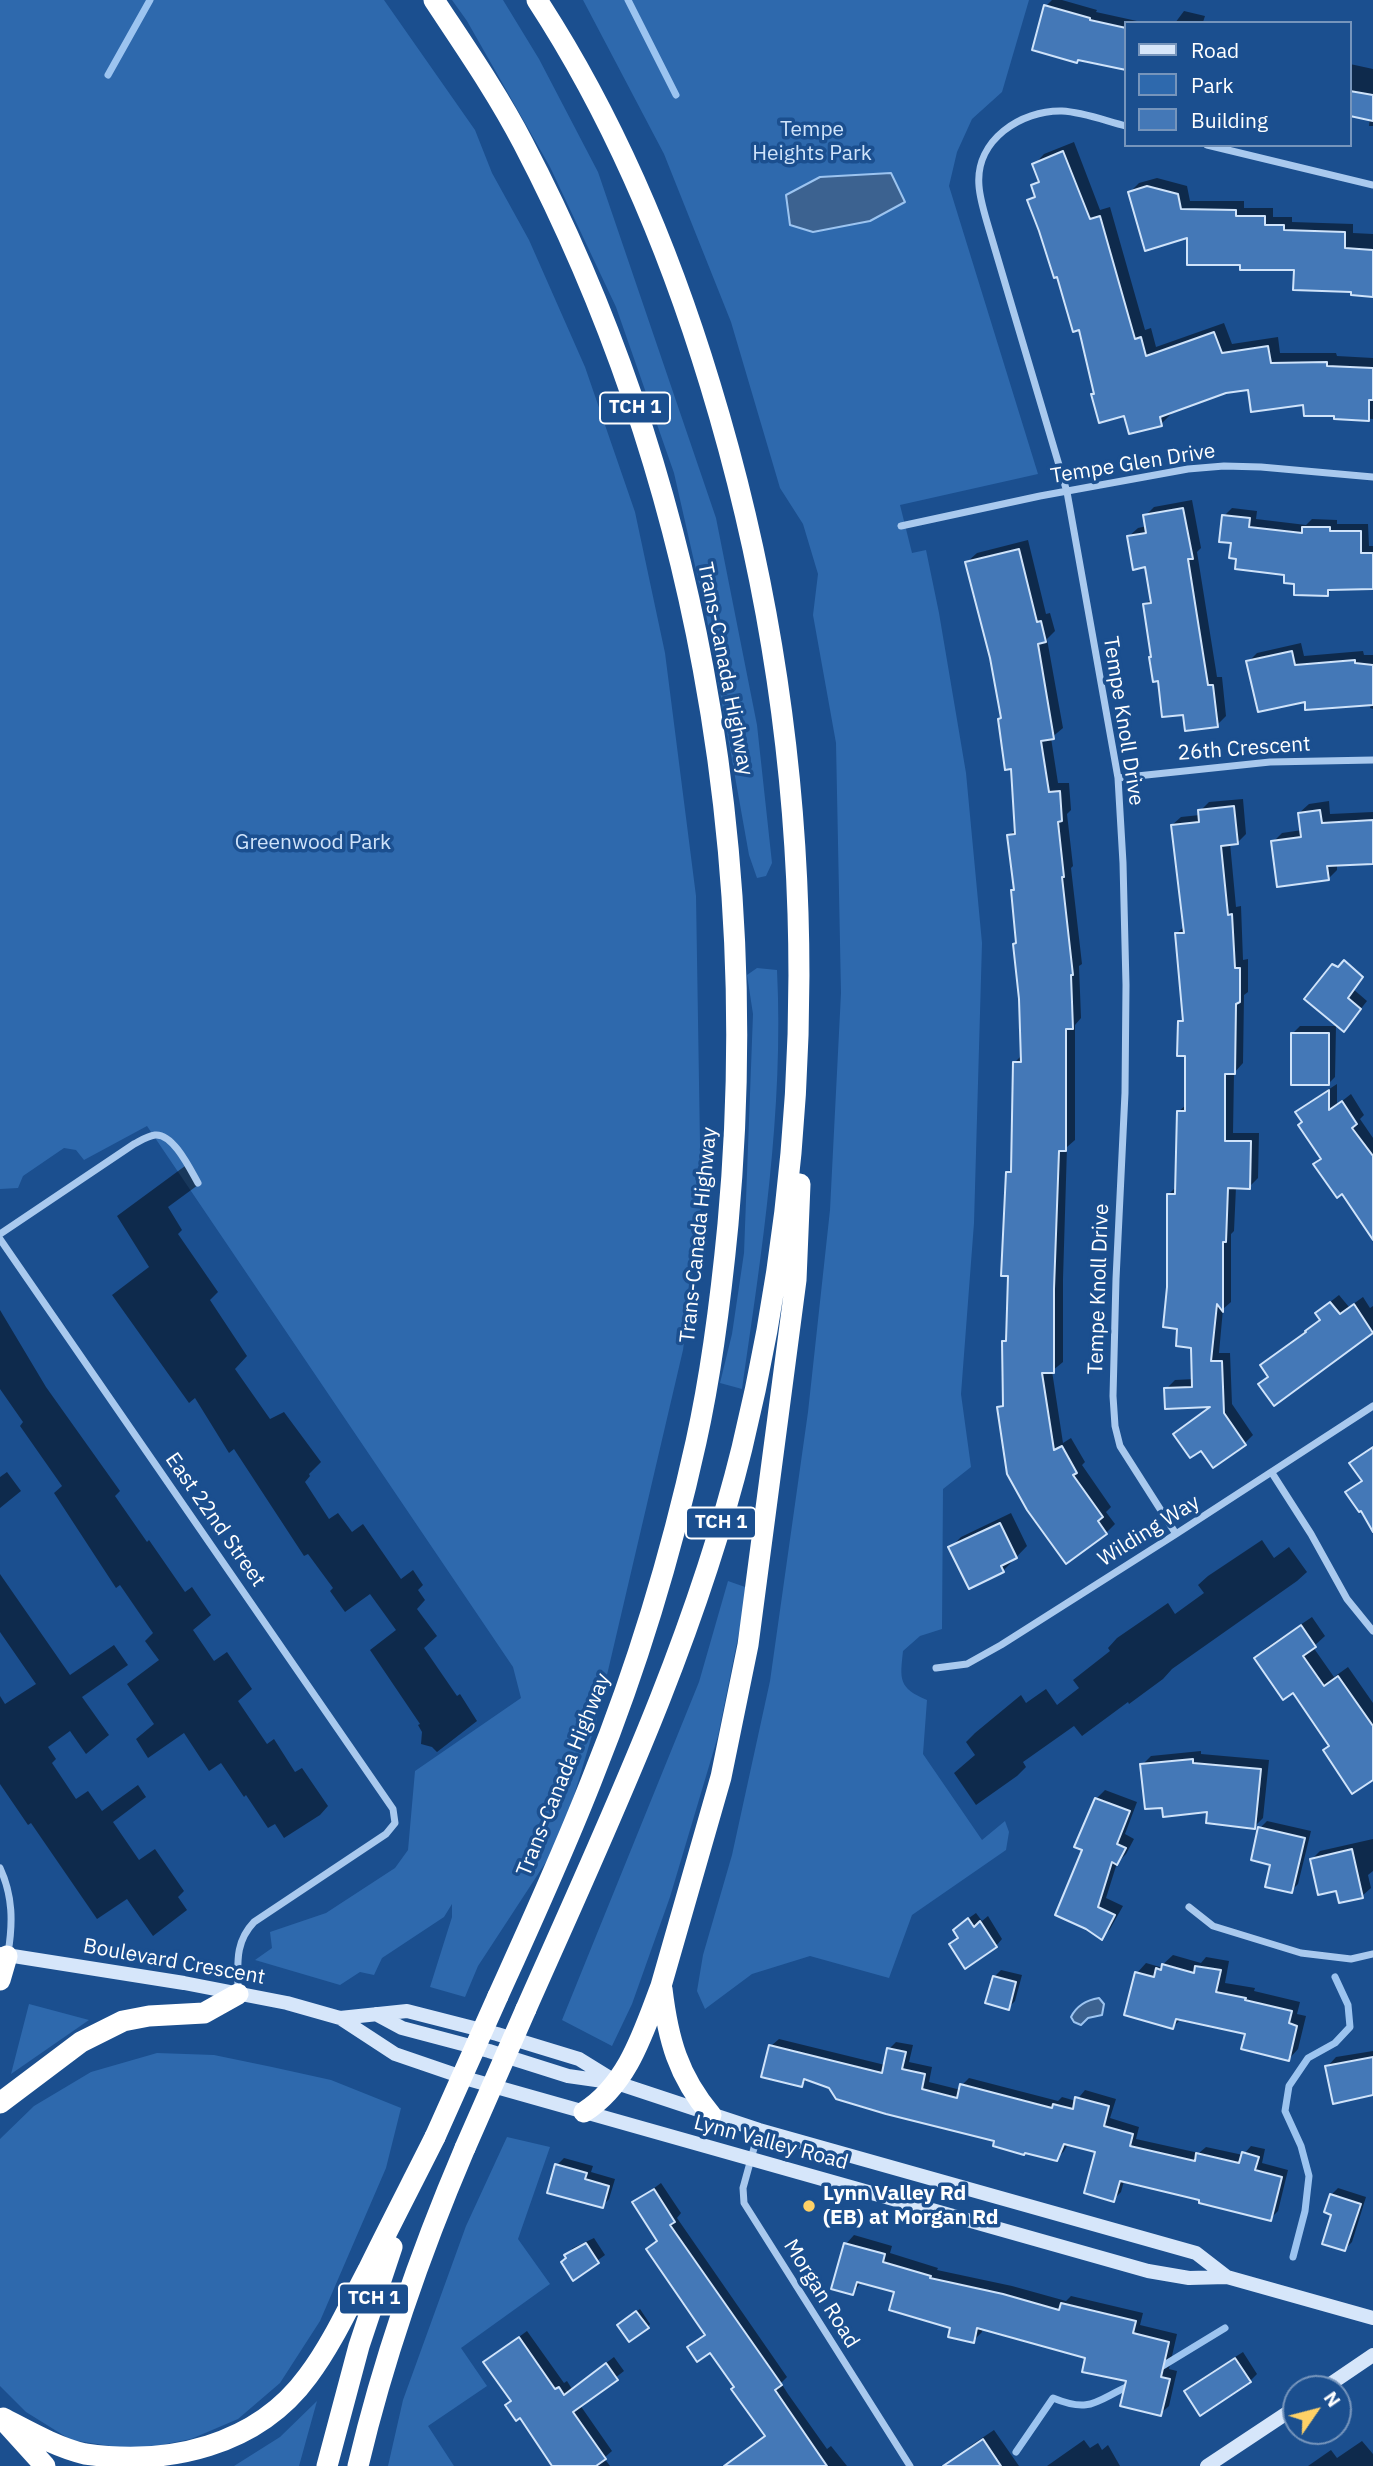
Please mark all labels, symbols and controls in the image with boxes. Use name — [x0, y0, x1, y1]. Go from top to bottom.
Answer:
legend — [1124, 21, 1352, 147]
text: Road — [1191, 36, 1239, 64]
text: Park — [1191, 71, 1234, 99]
text: Building — [1191, 106, 1268, 134]
park label: Tempe Heights Park — [752, 117, 872, 167]
road number: TCH 1 — [600, 392, 670, 424]
street label: Tempe Glen Drive — [1049, 439, 1217, 489]
street label: Trans-Canada Highway — [692, 560, 758, 778]
street label: Tempe Knoll Drive — [1097, 635, 1149, 807]
street label: 26th Crescent — [1177, 732, 1311, 766]
park label: Greenwood Park — [235, 830, 391, 856]
street label: Trans-Canada Highway — [675, 1126, 723, 1344]
street label: Tempe Knoll Drive — [1083, 1203, 1115, 1375]
street label: East 22nd Street — [159, 1448, 271, 1592]
street label: Wilding Way — [1093, 1490, 1205, 1572]
road number: TCH 1 — [686, 1508, 756, 1539]
street label: Trans-Canada Highway — [512, 1670, 616, 1880]
street label: Boulevard Crescent — [81, 1934, 267, 1990]
street label: Lynn Valley Road — [691, 2110, 851, 2176]
place label: Lynn Valley Rd (EB) at Morgan Rd — [823, 2181, 999, 2231]
marker: Lynn Valley Rd (EB) at Morgan Rd — [801, 2198, 817, 2214]
street label: Morgan Road — [778, 2235, 864, 2353]
road number: TCH 1 — [339, 2284, 409, 2314]
north arrow — [1282, 2375, 1352, 2445]
text: N — [1319, 2387, 1346, 2412]

